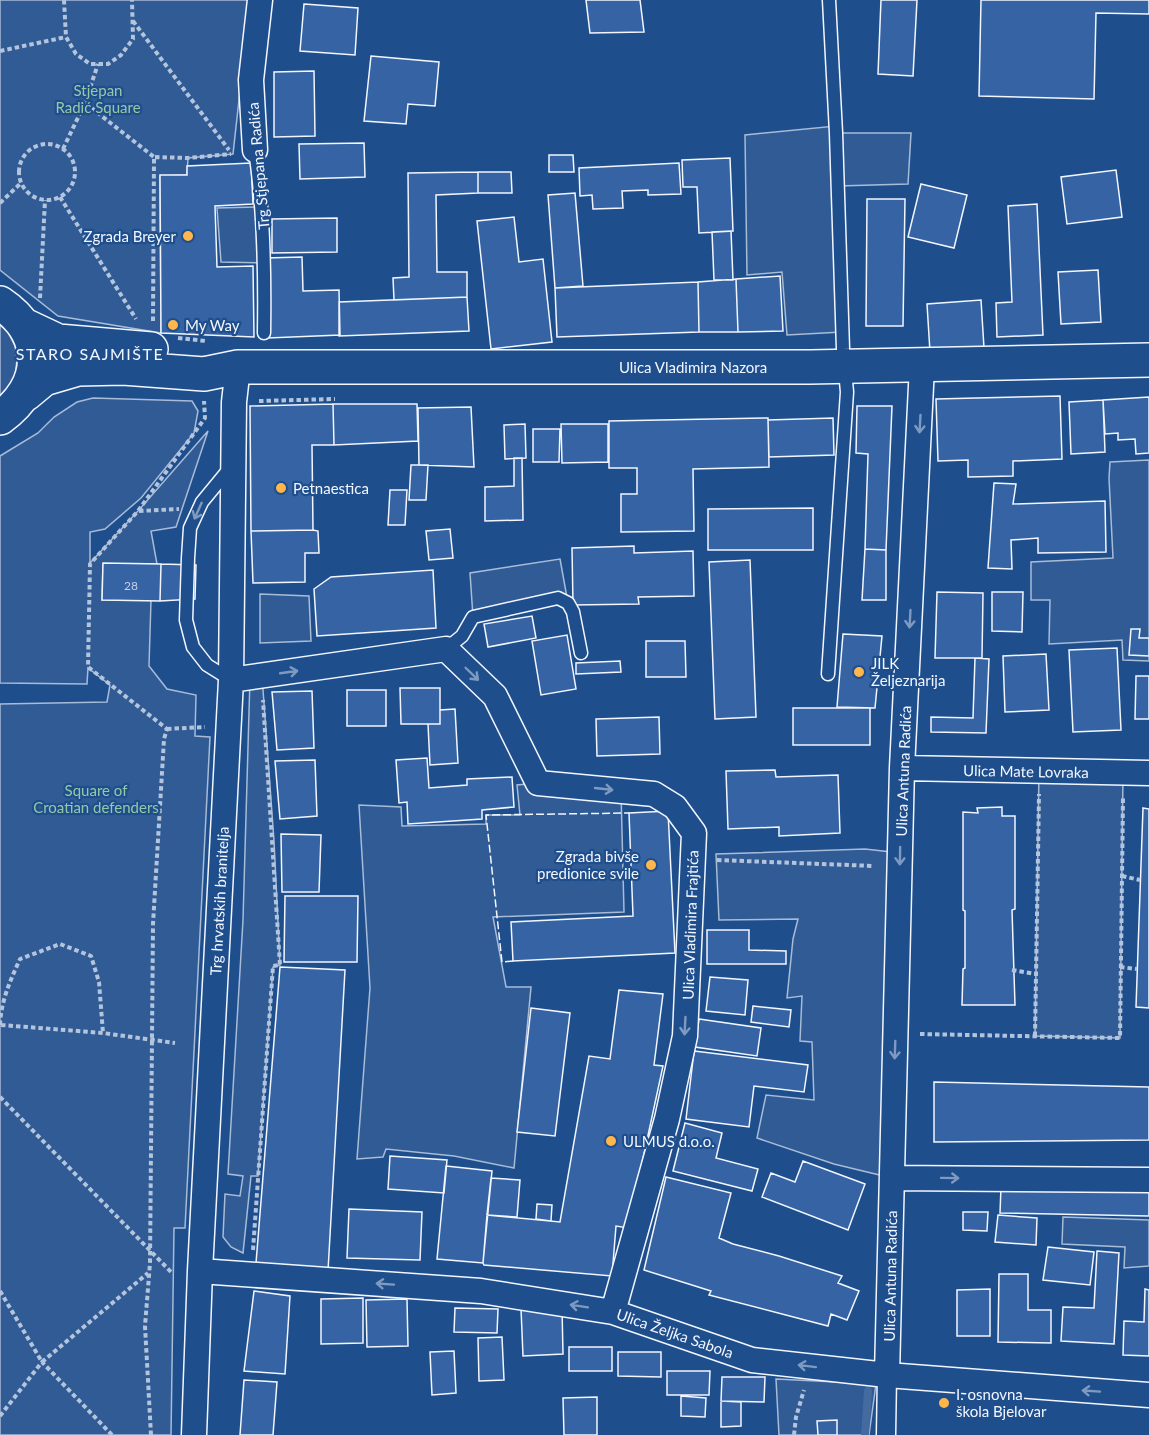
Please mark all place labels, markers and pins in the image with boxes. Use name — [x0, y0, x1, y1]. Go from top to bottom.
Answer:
place label: Zgrada Breyer — [84, 227, 177, 245]
marker: Zgrada Breyer — [181, 229, 195, 243]
place label: My Way — [185, 316, 240, 334]
marker: My Way — [166, 318, 180, 332]
place label: Petnaestica — [293, 479, 369, 497]
marker: Petnaestica — [274, 481, 288, 495]
place label: JILK Željeznarija — [871, 654, 945, 689]
marker: JILK Željeznarija — [852, 665, 866, 679]
place label: Zgrada bivše predionice svile — [537, 847, 639, 882]
marker: Zgrada bivše predionice svile — [644, 858, 658, 872]
place label: ULMUS d.o.o. — [623, 1132, 715, 1150]
marker: ULMUS d.o.o. — [604, 1134, 618, 1148]
place label: I. osnovna škola Bjelovar — [956, 1385, 1047, 1420]
marker: I. osnovna škola Bjelovar — [937, 1396, 951, 1410]

